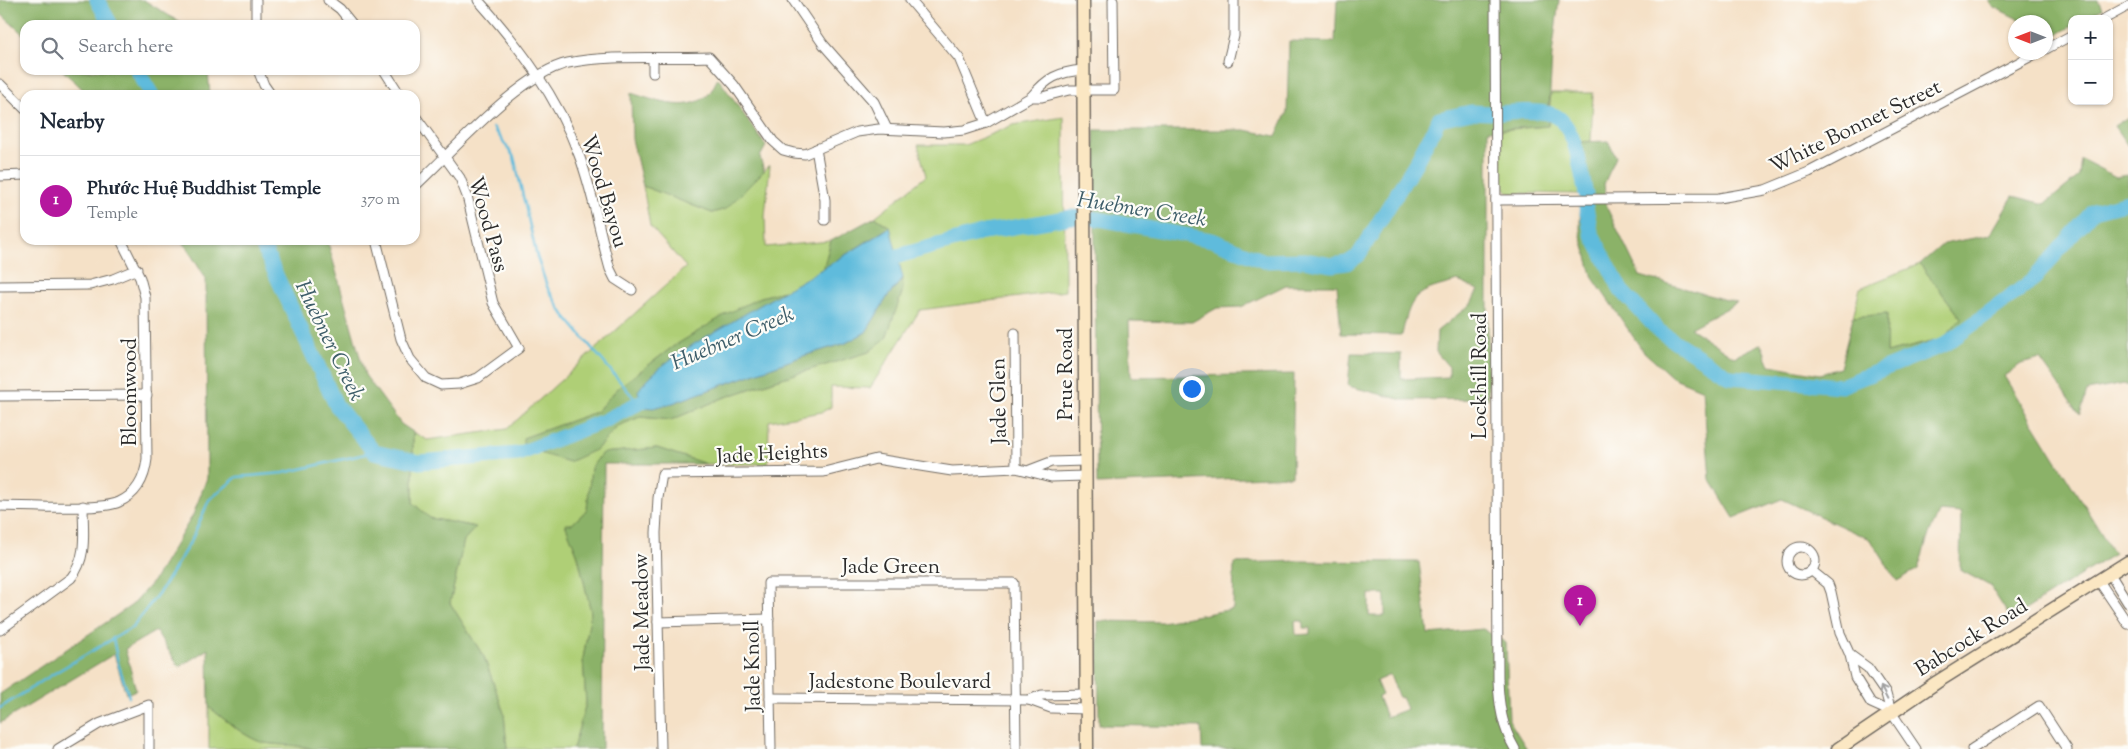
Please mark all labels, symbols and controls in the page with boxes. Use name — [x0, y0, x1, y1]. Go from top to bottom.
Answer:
north arrow — [2008, 15, 2053, 60]
map controls — [2068, 15, 2113, 105]
button: + — [2068, 15, 2113, 60]
search box — [20, 20, 420, 75]
icon: search — [38, 34, 66, 62]
text: Search here — [78, 34, 173, 61]
button: − — [2068, 60, 2113, 105]
street label: White Bonnet Street — [1765, 73, 1947, 182]
text: Nearby — [40, 108, 105, 138]
street label: Wood Bayou — [572, 131, 635, 252]
street label: Wood Pass — [459, 173, 515, 276]
text: Phước Huệ Buddhist Temple — [87, 176, 321, 203]
water label: Huebner Creek — [1074, 185, 1209, 237]
text: 1 — [53, 189, 59, 212]
text: 370 m — [361, 189, 400, 212]
text: Temple — [87, 203, 138, 226]
water label: Huebner Creek — [285, 276, 371, 407]
water label: Huebner Creek — [667, 299, 800, 380]
street label: Lockhill Road — [1466, 313, 1496, 439]
street label: Prue Road — [1052, 327, 1082, 421]
street label: Bloomwood — [116, 338, 146, 446]
street label: Jade Glen — [984, 357, 1016, 445]
your location — [1179, 376, 1205, 402]
street label: Jade Heights — [715, 437, 829, 473]
street label: Jade Meadow — [627, 553, 659, 672]
street label: Jade Green — [841, 553, 940, 583]
pin: 1 — [1564, 585, 1596, 626]
street label: Babcock Road — [1910, 592, 2034, 685]
street label: Jade Knoll — [738, 620, 770, 713]
street label: Jadestone Boulevard — [808, 668, 991, 698]
one-way arrow — [1879, 686, 1888, 701]

